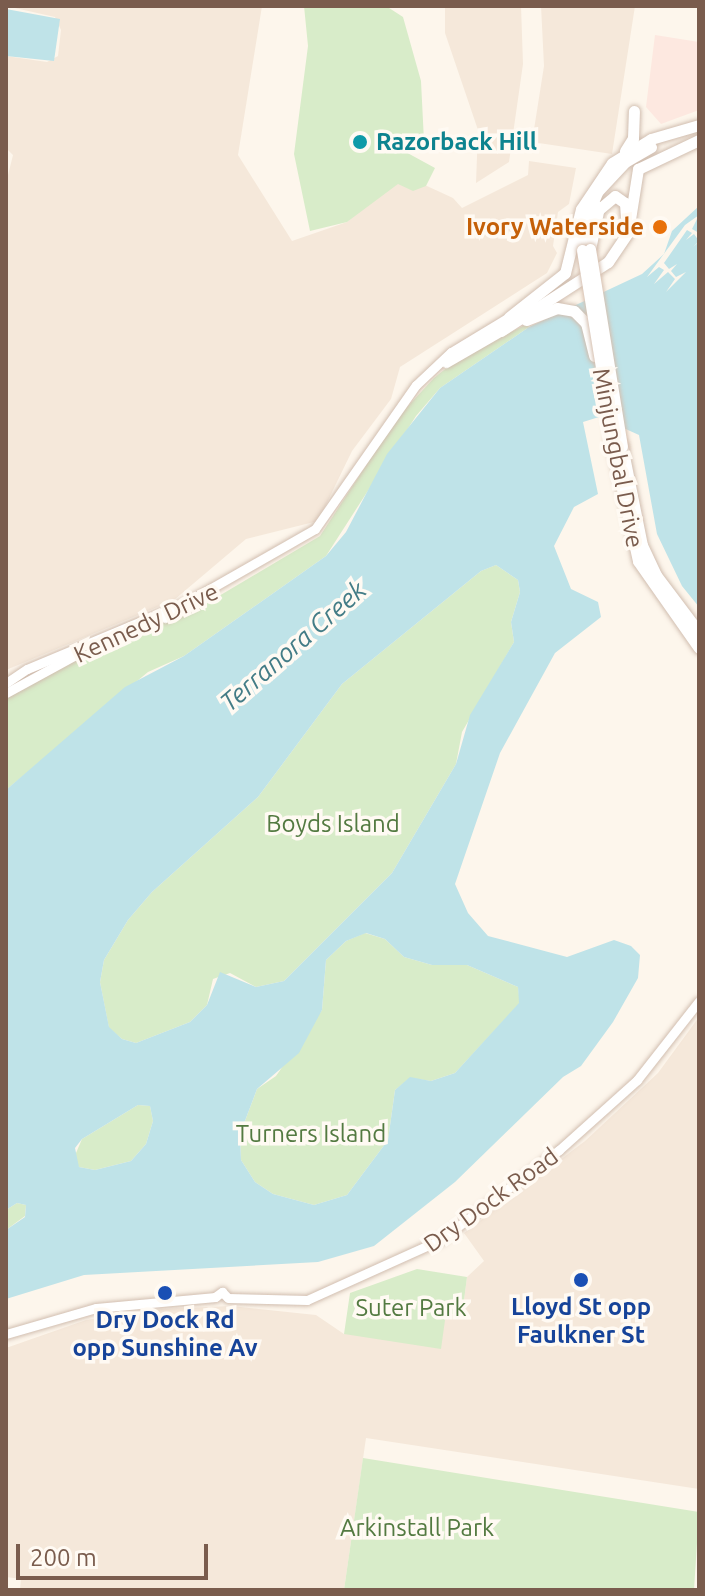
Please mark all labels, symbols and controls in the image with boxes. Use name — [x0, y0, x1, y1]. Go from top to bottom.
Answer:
place label: Razorback Hill — [376, 128, 537, 156]
marker: Razorback Hill — [351, 133, 369, 151]
place label: Ivory Waterside — [466, 213, 644, 241]
marker: Ivory Waterside — [651, 218, 669, 236]
street label: Minjungbal Drive — [586, 366, 650, 550]
water label: Terranora Creek — [214, 574, 372, 718]
street label: Kennedy Drive — [69, 577, 223, 669]
park label: Boyds Island — [266, 810, 400, 838]
park label: Turners Island — [236, 1120, 386, 1148]
street label: Dry Dock Road — [418, 1142, 564, 1258]
marker: Lloyd St opp Faulkner St — [572, 1271, 590, 1289]
marker: Dry Dock Rd opp Sunshine Av — [156, 1284, 174, 1302]
place label: Lloyd St opp Faulkner St — [511, 1293, 651, 1349]
park label: Suter Park — [355, 1294, 467, 1322]
place label: Dry Dock Rd opp Sunshine Av — [72, 1306, 258, 1362]
park label: Arkinstall Park — [340, 1514, 494, 1542]
scale bar — [20, 1528, 212, 1578]
text: 200 m — [30, 1544, 97, 1571]

